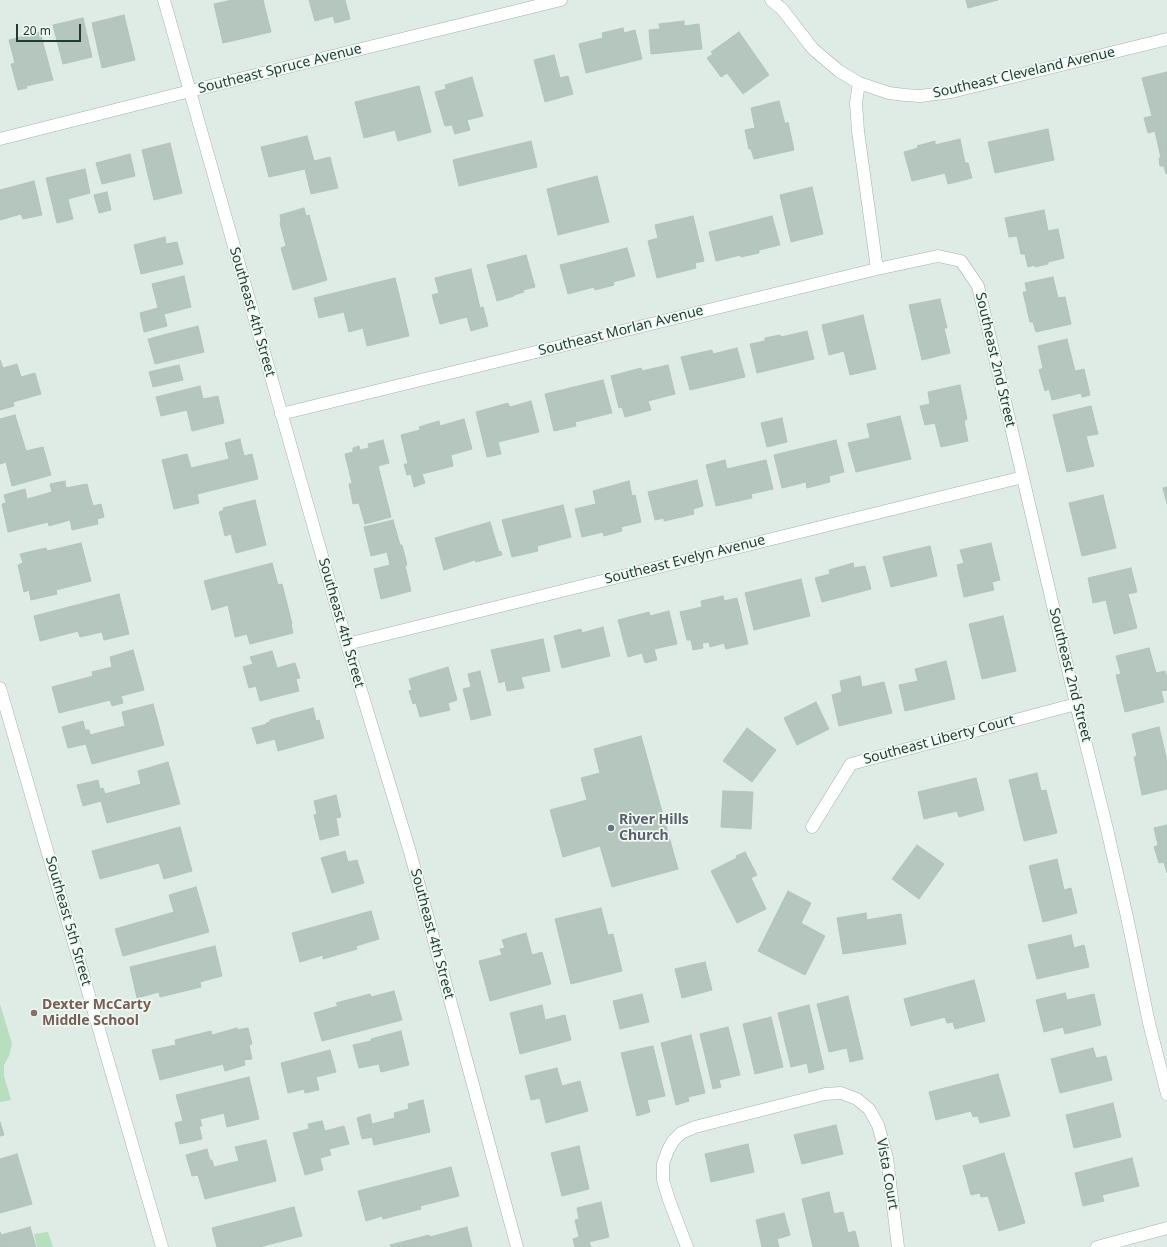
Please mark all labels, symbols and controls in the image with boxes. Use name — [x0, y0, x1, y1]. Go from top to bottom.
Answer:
scale bar — [18, 16, 83, 42]
text: 20 m — [23, 22, 51, 39]
street label: Southeast Spruce Avenue — [197, 41, 363, 97]
street label: Southeast Cleveland Avenue — [931, 44, 1117, 102]
street label: Southeast 4th Street — [225, 245, 279, 379]
street label: Southeast 2nd Street — [971, 291, 1019, 429]
street label: Southeast Morlan Avenue — [537, 302, 705, 360]
street label: Southeast Evelyn Avenue — [603, 532, 767, 588]
street label: Southeast 4th Street — [314, 556, 368, 690]
street label: Southeast 2nd Street — [1045, 606, 1095, 744]
street label: Southeast Liberty Court — [862, 712, 1016, 768]
place label: River Hills Church — [619, 812, 689, 844]
marker: River Hills Church — [606, 823, 616, 833]
street label: Southeast 5th Street — [41, 854, 95, 988]
street label: Southeast 4th Street — [407, 867, 457, 1001]
place label: Dexter McCarty Middle School — [42, 997, 151, 1030]
marker: Dexter McCarty Middle School — [29, 1008, 39, 1018]
street label: Vista Court — [872, 1137, 902, 1211]

